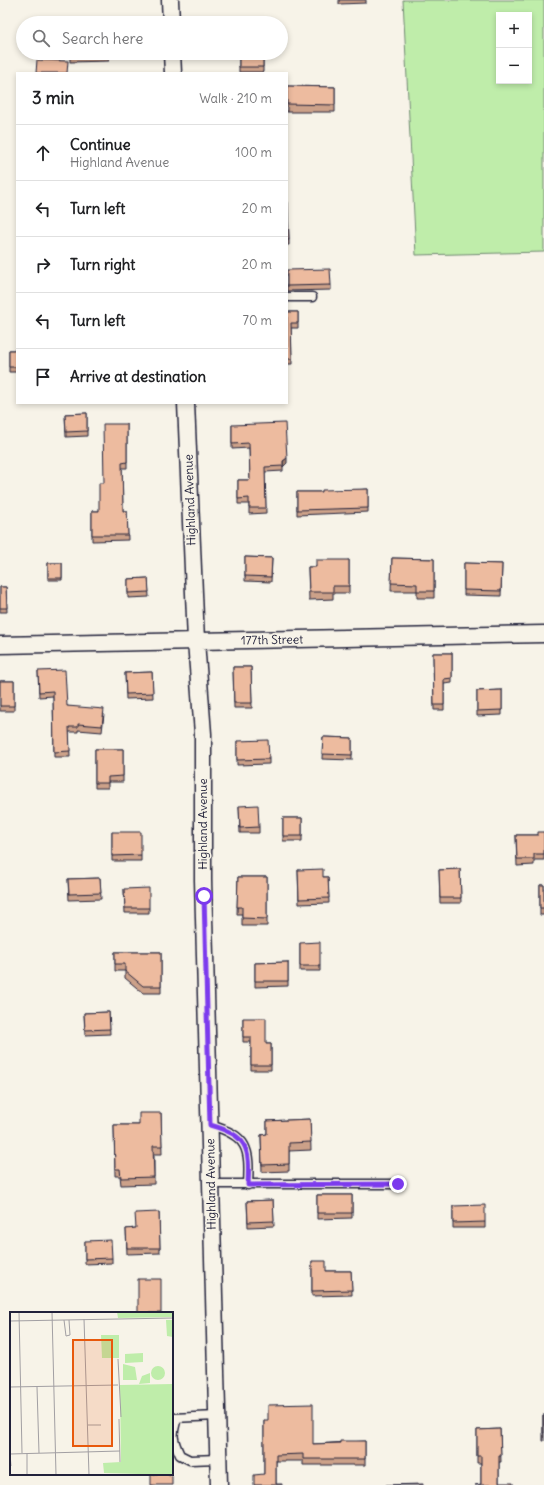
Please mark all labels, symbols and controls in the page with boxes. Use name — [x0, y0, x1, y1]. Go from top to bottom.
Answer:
map controls — [496, 12, 532, 84]
button: + — [496, 12, 532, 48]
search box — [16, 16, 288, 60]
icon: search — [30, 27, 52, 49]
text: Search here — [62, 29, 143, 48]
button: − — [496, 48, 532, 84]
text: 3 min — [32, 87, 74, 109]
text: Walk · 210 m — [199, 90, 272, 107]
text: Continue — [70, 135, 131, 154]
icon: ahead — [32, 142, 54, 164]
text: 100 m — [235, 144, 272, 161]
text: Highland Avenue — [70, 154, 169, 171]
icon: left — [32, 198, 54, 220]
text: Turn left — [70, 199, 125, 218]
text: 20 m — [242, 200, 272, 217]
icon: right — [32, 254, 54, 276]
text: Turn right — [70, 255, 135, 274]
text: 20 m — [242, 256, 272, 273]
icon: left — [32, 310, 54, 332]
text: Turn left — [70, 311, 125, 330]
text: 70 m — [243, 312, 272, 329]
icon: arrive — [32, 366, 54, 388]
text: Arrive at destination — [70, 367, 206, 386]
street label: Highland Avenue — [180, 454, 199, 546]
street label: 177th Street — [241, 631, 303, 648]
street label: Highland Avenue — [195, 778, 210, 870]
route start — [195, 887, 213, 905]
street label: Highland Avenue — [202, 1138, 219, 1230]
route end — [389, 1175, 407, 1193]
inset map — [10, 1312, 173, 1475]

